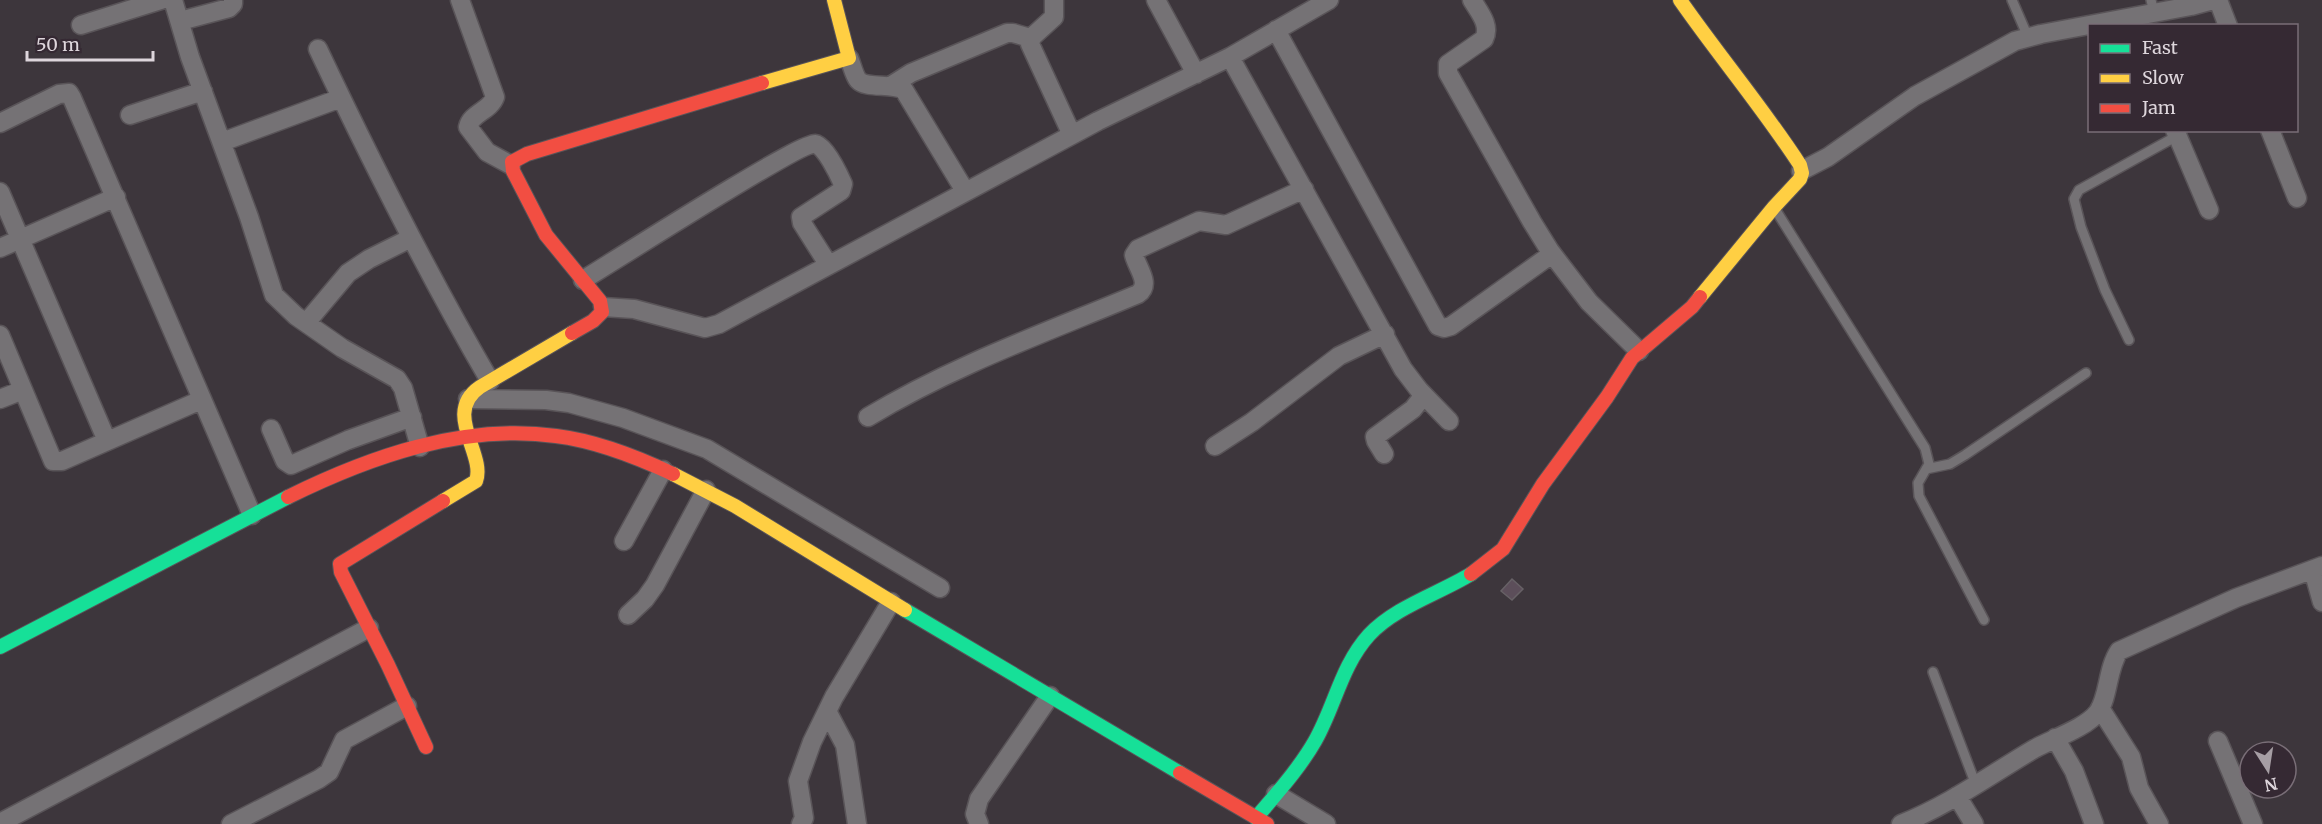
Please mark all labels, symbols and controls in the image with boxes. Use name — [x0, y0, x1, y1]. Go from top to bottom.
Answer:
scale bar — [27, 24, 153, 62]
legend — [2088, 24, 2298, 132]
text: 50 m — [36, 33, 80, 56]
text: Fast — [2142, 36, 2178, 59]
text: Slow — [2142, 66, 2185, 89]
text: Jam — [2141, 96, 2176, 119]
north arrow — [2238, 740, 2298, 800]
text: N — [2263, 774, 2279, 796]

